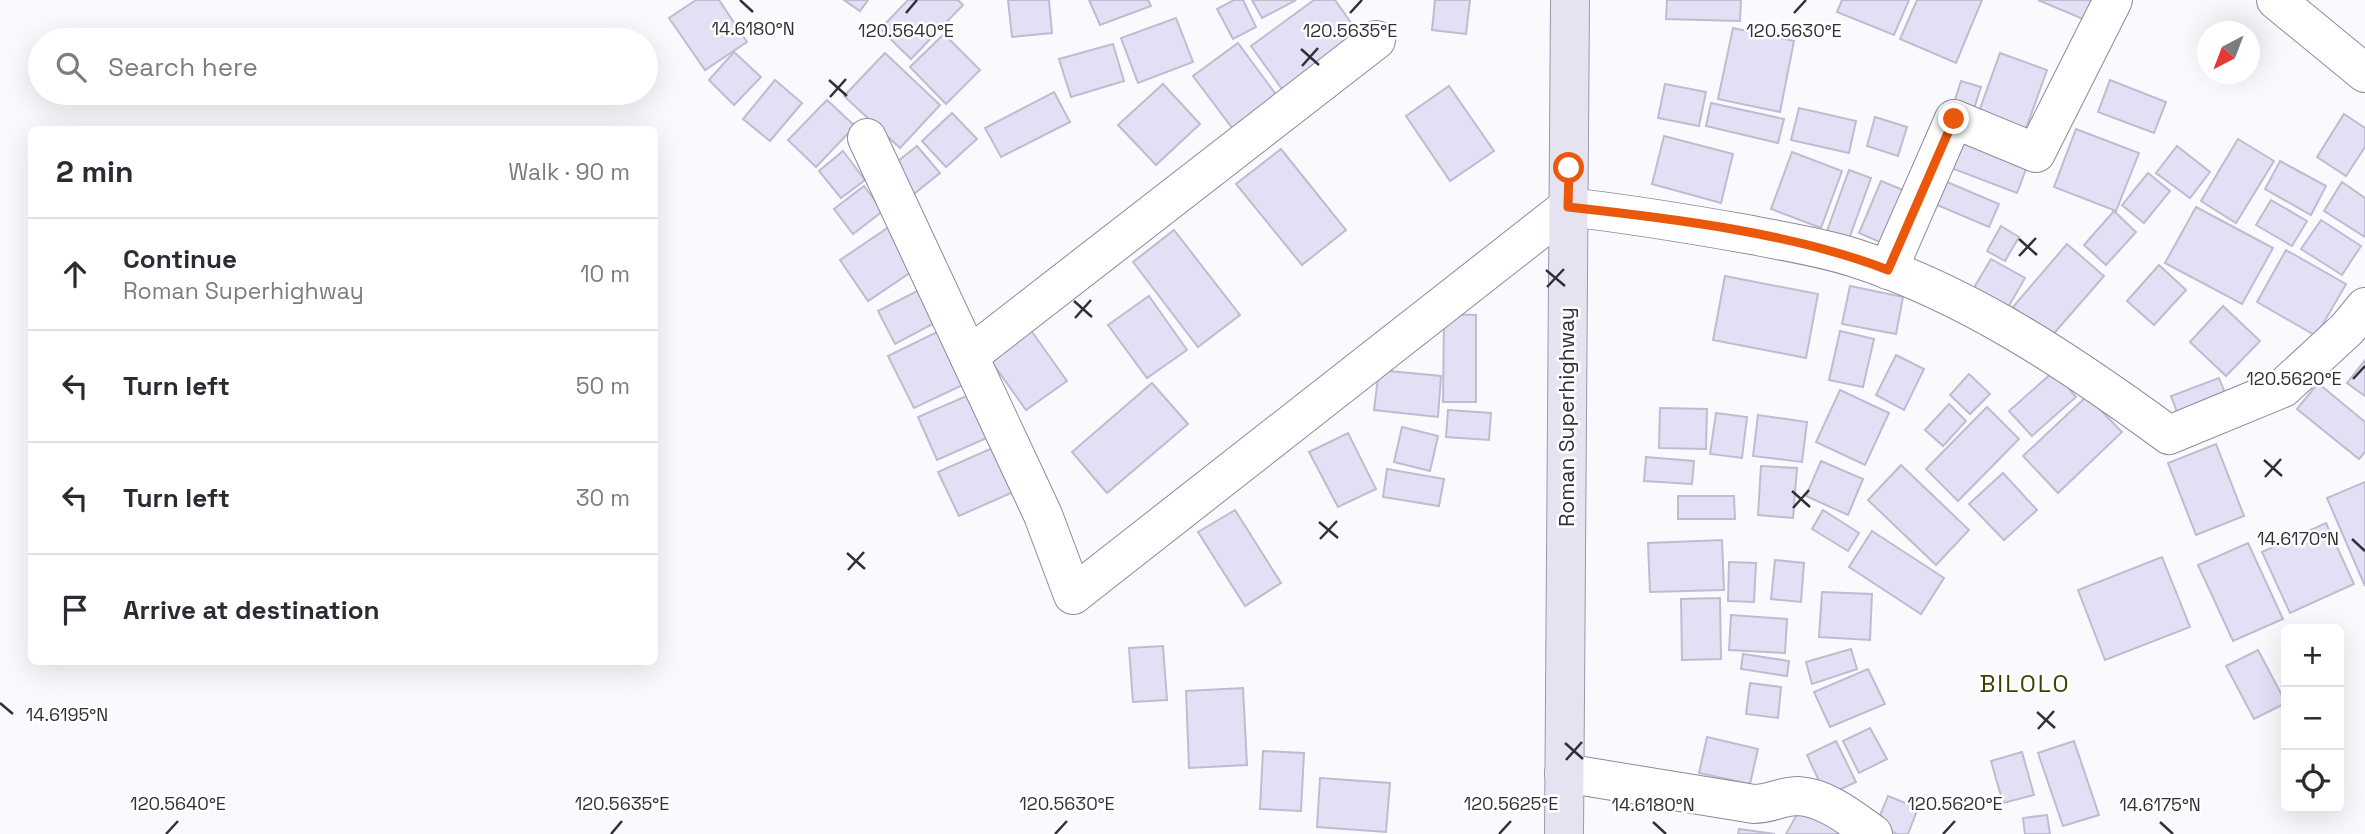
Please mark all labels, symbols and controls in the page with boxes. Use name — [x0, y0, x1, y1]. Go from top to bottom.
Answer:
text: 14.6180°N — [711, 17, 795, 40]
text: 120.5640°E — [858, 19, 954, 42]
text: 120.5635°E — [1303, 19, 1397, 42]
text: 120.5630°E — [1746, 19, 1842, 42]
north arrow — [2197, 21, 2260, 84]
search box — [28, 28, 658, 105]
icon: search — [52, 48, 90, 86]
text: Search here — [108, 50, 258, 84]
route end — [1938, 103, 1969, 134]
text: 2 min — [56, 152, 134, 191]
route start — [1553, 152, 1584, 183]
text: Walk · 90 m — [508, 157, 630, 187]
text: Continue — [123, 242, 237, 276]
icon: ahead — [56, 255, 94, 293]
text: 10 m — [580, 259, 630, 289]
text: Roman Superhighway — [123, 276, 364, 306]
street label: Roman Superhighway — [1553, 307, 1580, 527]
icon: left — [56, 367, 94, 405]
text: 120.5620°E — [2246, 367, 2342, 390]
text: Turn left — [123, 369, 230, 403]
text: 50 m — [576, 371, 630, 401]
icon: left — [56, 479, 94, 517]
text: Turn left — [123, 481, 230, 515]
text: 30 m — [576, 483, 630, 513]
text: 14.6170°N — [2257, 527, 2339, 550]
icon: arrive — [56, 591, 94, 629]
text: Arrive at destination — [123, 593, 380, 627]
map controls — [2281, 624, 2344, 813]
button: + — [2281, 624, 2344, 687]
district label: BILOLO — [1979, 668, 2071, 699]
button: − — [2281, 687, 2344, 750]
text: 14.6195°N — [26, 703, 108, 726]
button: locate — [2281, 750, 2344, 813]
text: 120.5640°E — [130, 792, 226, 815]
text: 120.5635°E — [575, 792, 669, 815]
text: 120.5630°E — [1019, 792, 1115, 815]
text: 120.5625°E — [1464, 792, 1558, 815]
text: 120.5620°E — [1907, 792, 2003, 815]
text: 14.6180°N — [1611, 793, 1695, 816]
text: 14.6175°N — [2119, 793, 2201, 816]

